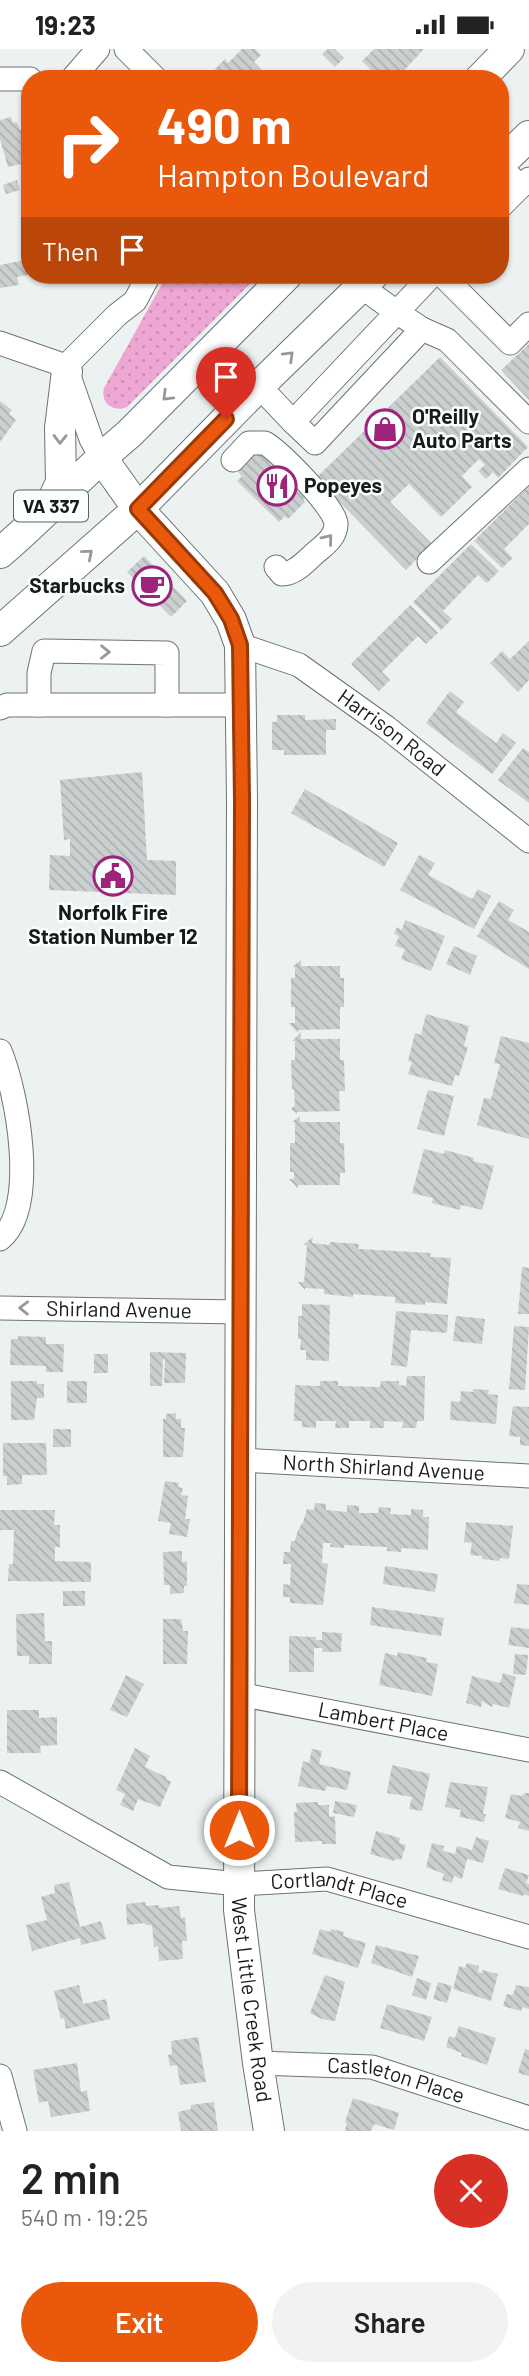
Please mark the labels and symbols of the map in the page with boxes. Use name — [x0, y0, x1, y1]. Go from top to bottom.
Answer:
pin — [196, 347, 256, 419]
one-way arrow — [281, 352, 294, 365]
one-way arrow — [162, 387, 175, 400]
place label: O'Reilly Auto Parts — [412, 403, 511, 452]
shop icon: O'Reilly Auto Parts — [364, 408, 406, 450]
one-way arrow — [52, 434, 68, 445]
restaurant icon: Popeyes — [256, 465, 298, 507]
place label: Popeyes — [304, 472, 382, 497]
road number: VA 337 — [14, 491, 88, 521]
one-way arrow — [319, 535, 332, 547]
one-way arrow — [80, 549, 93, 562]
cafe icon: Starbucks — [131, 565, 173, 607]
place label: Starbucks — [29, 572, 125, 597]
one-way arrow — [101, 644, 111, 660]
street label: Harrison Road — [334, 683, 451, 781]
public building icon: Norfolk Fire Station Number 12 — [92, 855, 134, 897]
place label: Norfolk Fire Station Number 12 — [28, 899, 198, 948]
street label: Shirland Avenue — [46, 1295, 192, 1322]
one-way arrow — [18, 1300, 29, 1316]
street label: North Shirland Avenue — [282, 1448, 486, 1485]
street label: Lambert Place — [316, 1696, 451, 1745]
position arrow — [202, 1793, 276, 1867]
street label: Cortlandt Place — [270, 1865, 411, 1913]
street label: West Little Creek Road — [228, 1897, 278, 2104]
street label: Castleton Place — [327, 2051, 468, 2107]

